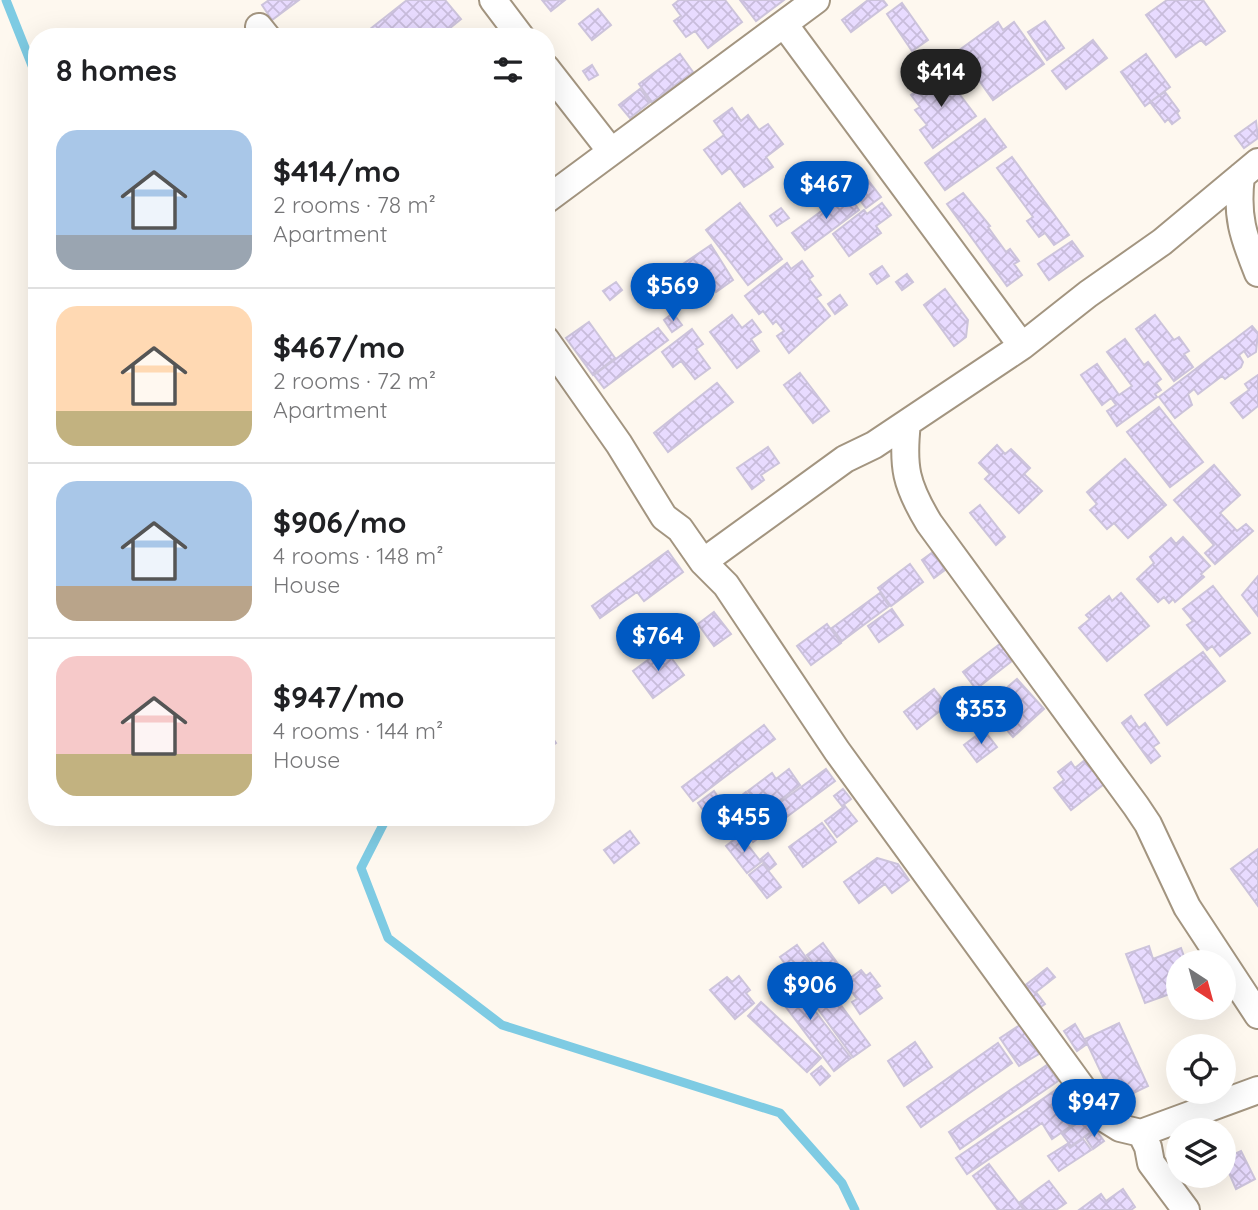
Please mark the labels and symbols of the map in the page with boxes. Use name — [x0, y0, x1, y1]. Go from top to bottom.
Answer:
pin: $414 — [900, 50, 982, 109]
pin: $467 — [785, 162, 867, 221]
pin: $569 — [632, 264, 714, 323]
pin: $764 — [617, 614, 699, 673]
pin: $353 — [940, 686, 1022, 746]
pin: $455 — [703, 794, 785, 854]
north arrow — [1166, 950, 1236, 1020]
pin: $906 — [769, 962, 851, 1022]
pin: $947 — [1053, 1080, 1135, 1139]

